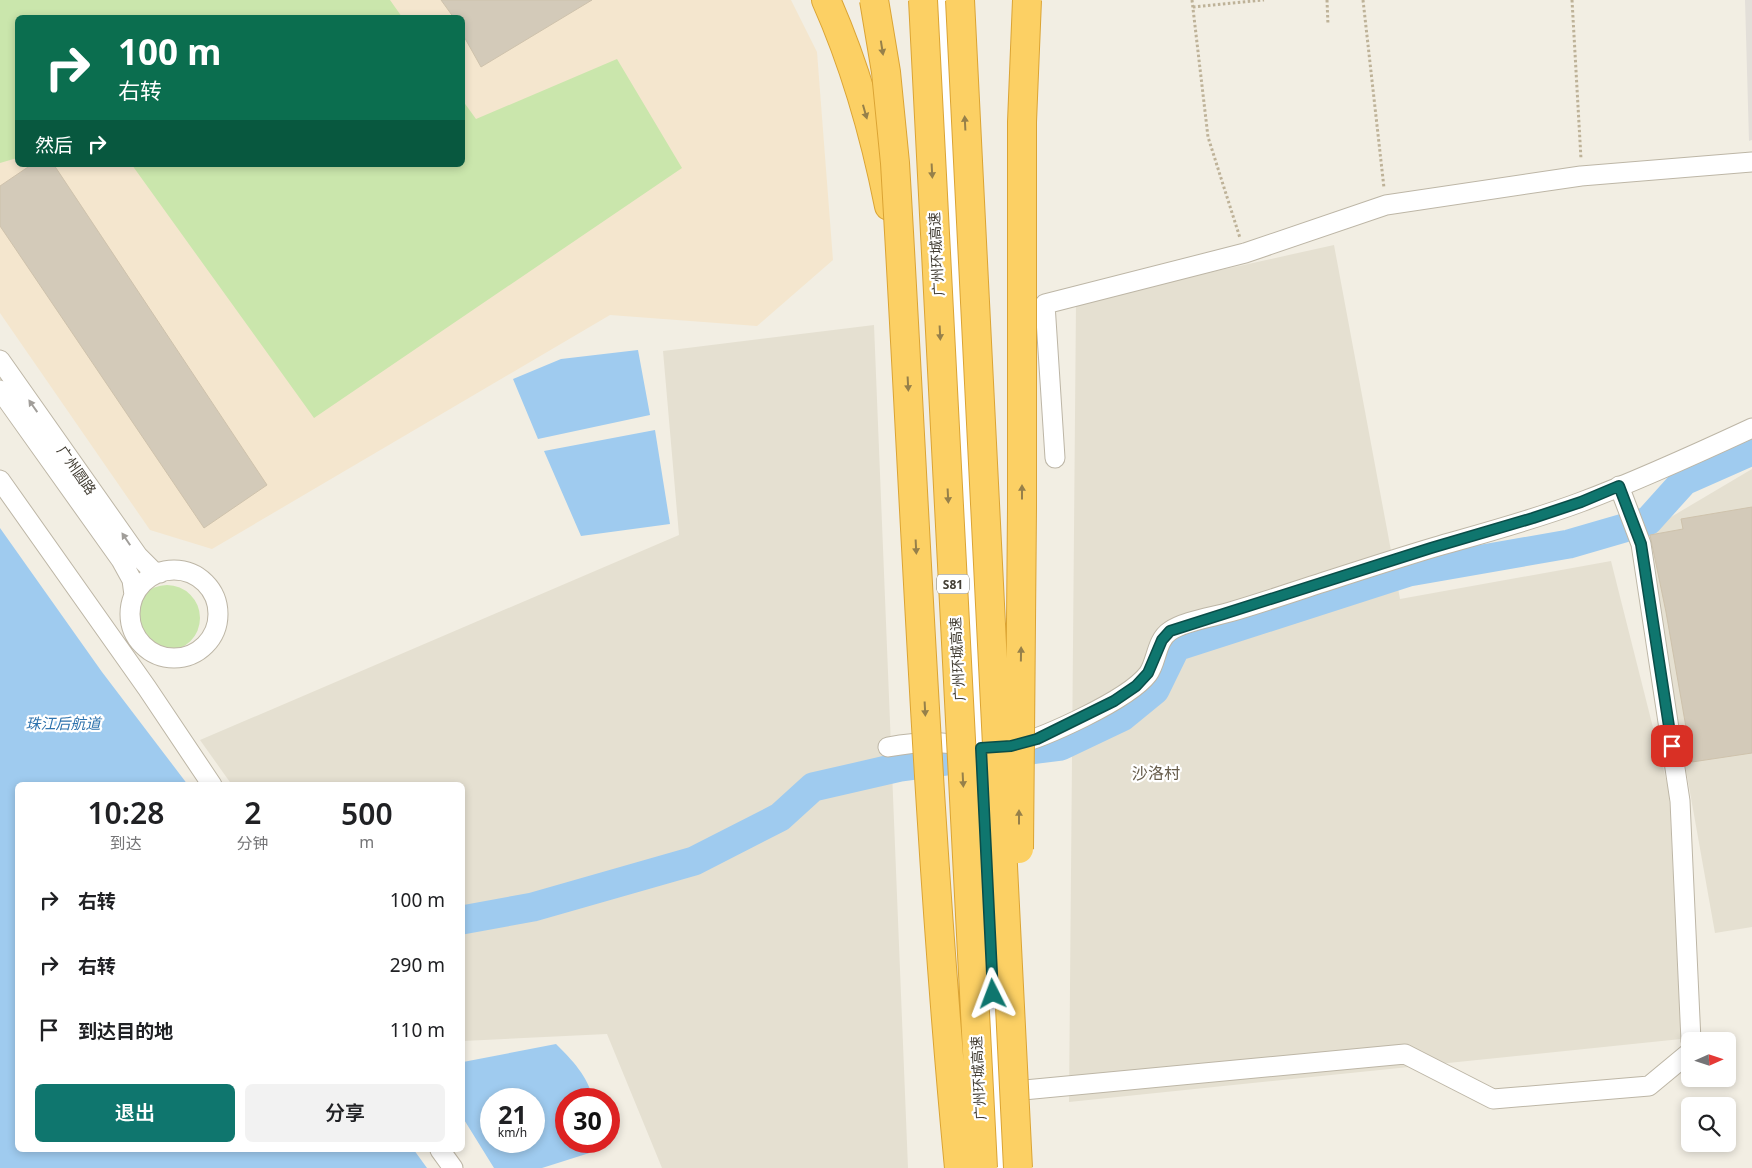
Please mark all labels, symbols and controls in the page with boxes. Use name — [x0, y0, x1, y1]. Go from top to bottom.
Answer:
text: 100 m — [118, 28, 221, 75]
icon: right — [35, 35, 100, 100]
one-way arrow — [879, 40, 887, 56]
text: 右转 — [118, 75, 162, 105]
one-way arrow — [862, 104, 870, 119]
one-way arrow — [961, 115, 969, 131]
icon: right — [83, 130, 111, 158]
text: 然后 — [35, 132, 73, 158]
one-way arrow — [928, 163, 936, 179]
street label: 广州环城高速 — [924, 212, 948, 296]
one-way arrow — [937, 326, 945, 342]
one-way arrow — [904, 377, 912, 393]
one-way arrow — [28, 400, 38, 413]
street label: 广州圆路 — [53, 442, 101, 498]
one-way arrow — [1018, 484, 1026, 500]
one-way arrow — [945, 488, 953, 504]
one-way arrow — [122, 532, 131, 546]
one-way arrow — [913, 539, 921, 555]
road number: S81 — [937, 574, 969, 594]
street label: 广州环城高速 — [945, 617, 969, 701]
one-way arrow — [1017, 646, 1025, 662]
one-way arrow — [921, 701, 929, 717]
water label: 珠江后航道 — [25, 713, 102, 733]
pin — [1651, 725, 1693, 767]
icon: arrive — [1658, 732, 1686, 760]
district label: 沙洛村 — [1132, 762, 1180, 784]
one-way arrow — [959, 772, 967, 788]
text: 10:28 — [87, 792, 164, 833]
text: 2 — [244, 792, 261, 833]
text: 500 — [341, 793, 393, 834]
one-way arrow — [1015, 809, 1023, 825]
text: m — [359, 831, 374, 853]
text: 到达 — [110, 832, 142, 854]
text: 分钟 — [237, 832, 269, 854]
icon: right — [35, 886, 63, 914]
text: 100 m — [390, 887, 445, 913]
text: 右转 — [78, 888, 116, 914]
icon: right — [35, 951, 63, 979]
text: 290 m — [390, 952, 445, 978]
text: 右转 — [78, 953, 116, 979]
position arrow — [966, 967, 1018, 1019]
icon: arrive — [35, 1016, 63, 1044]
text: 110 m — [390, 1017, 445, 1043]
text: 到达目的地 — [78, 1018, 173, 1044]
north arrow — [1681, 1032, 1736, 1088]
map controls — [1681, 1032, 1736, 1152]
street label: 广州环城高速 — [966, 1036, 990, 1120]
button: 退出 — [35, 1084, 235, 1142]
button: 分享 — [245, 1084, 445, 1142]
speed limit sign: 30 — [555, 1088, 620, 1153]
text: 21 — [498, 1097, 527, 1131]
button: search — [1681, 1097, 1736, 1152]
text: km/h — [498, 1124, 527, 1141]

